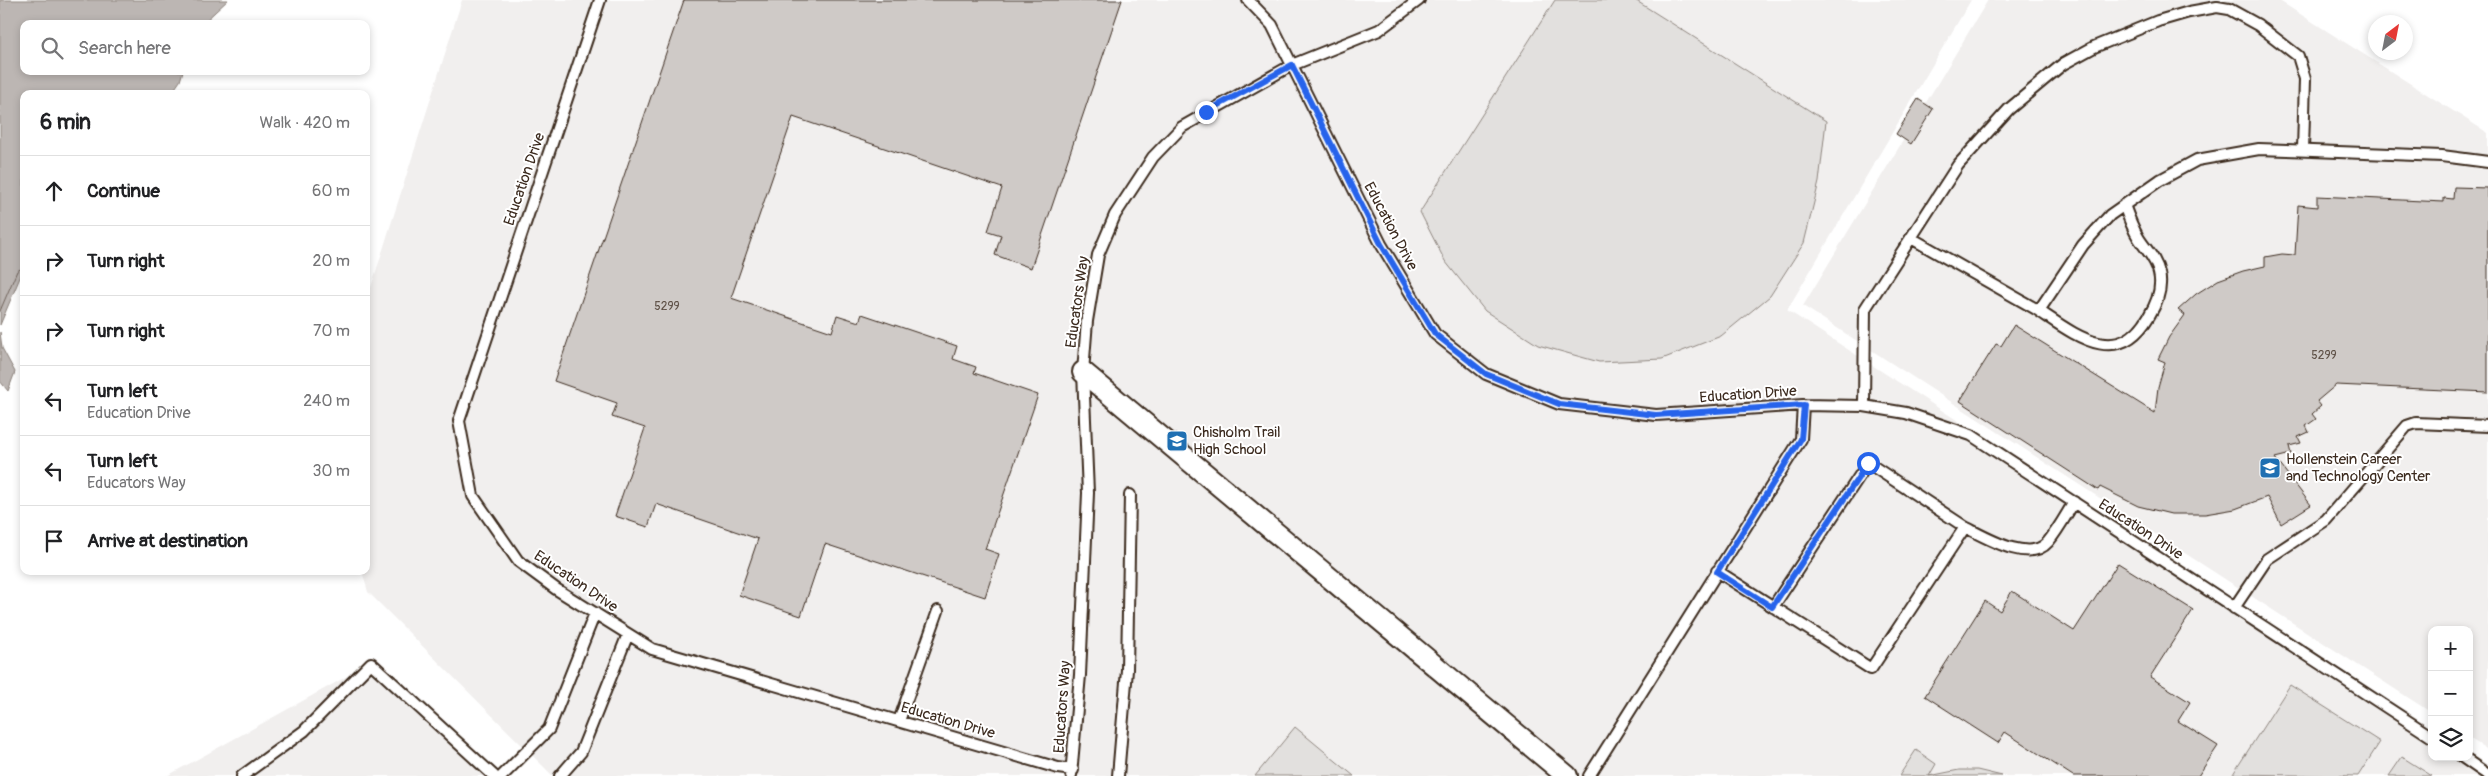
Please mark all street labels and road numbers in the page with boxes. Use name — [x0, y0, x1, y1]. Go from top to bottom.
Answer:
street label: Education Drive — [500, 130, 549, 228]
street label: Education Drive — [1359, 179, 1422, 274]
street label: Educators Way — [1062, 254, 1093, 349]
street label: Education Drive — [1699, 382, 1798, 407]
street label: Education Drive — [2095, 495, 2187, 564]
street label: Education Drive — [530, 546, 622, 617]
street label: Educators Way — [1050, 660, 1075, 754]
street label: Education Drive — [899, 698, 998, 743]

